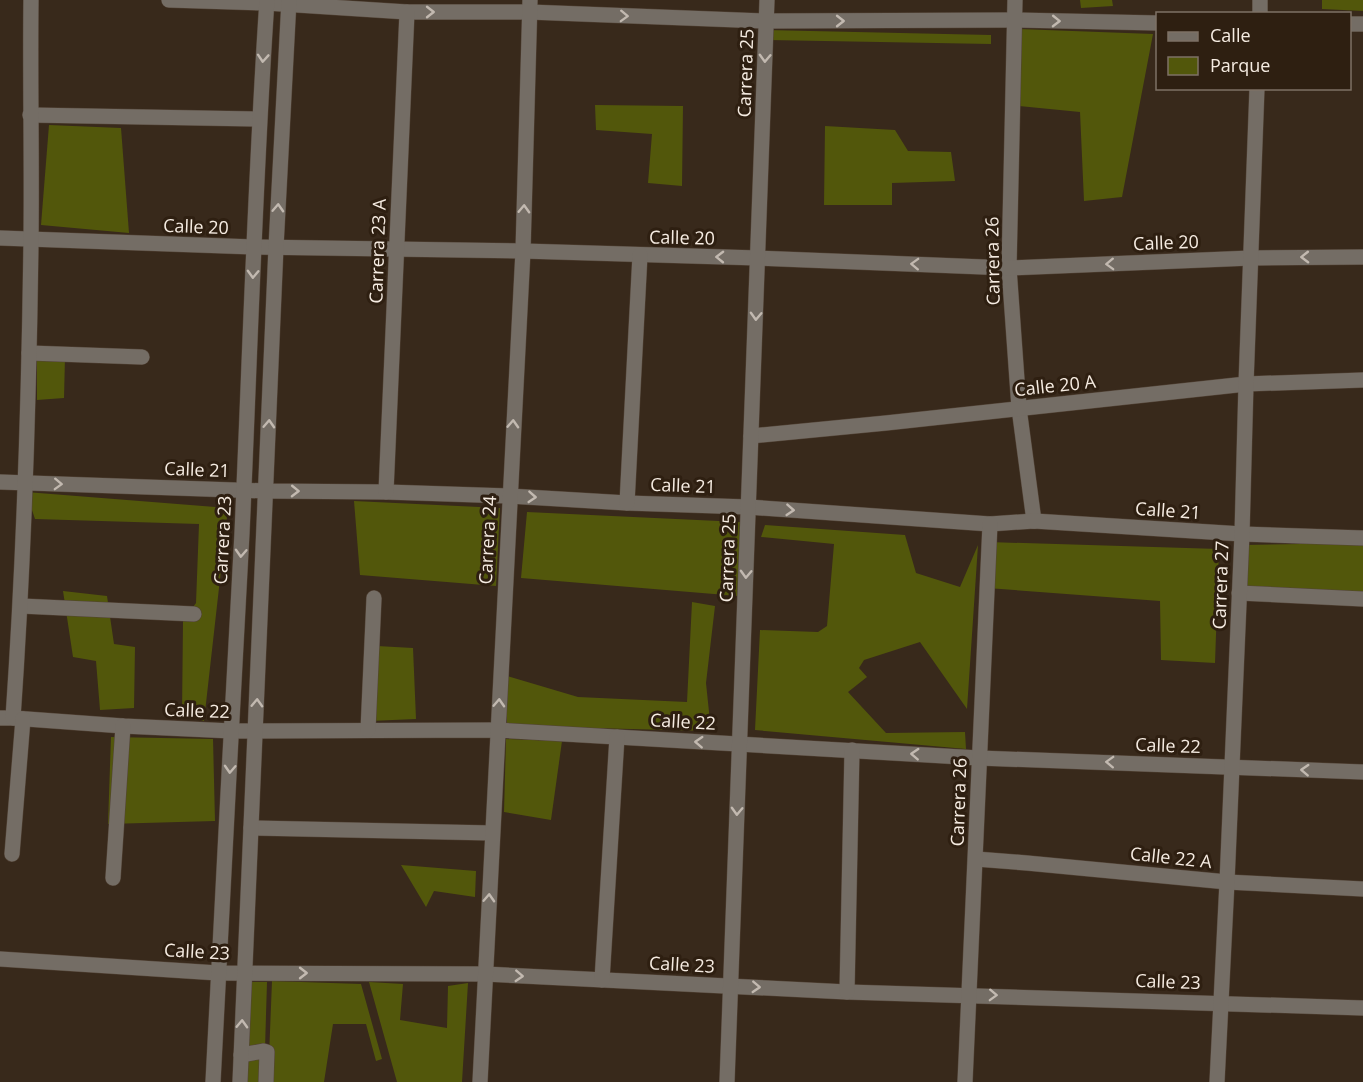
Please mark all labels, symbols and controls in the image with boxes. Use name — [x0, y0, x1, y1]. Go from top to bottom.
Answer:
one-way arrow — [425, 6, 434, 18]
one-way arrow — [620, 10, 629, 22]
legend — [1156, 12, 1351, 90]
one-way arrow — [836, 15, 845, 27]
one-way arrow — [1052, 15, 1061, 27]
text: Calle — [1210, 23, 1251, 47]
street label: Carrera 25 — [731, 28, 759, 118]
text: Parque — [1210, 53, 1270, 77]
one-way arrow — [256, 54, 269, 63]
one-way arrow — [759, 54, 772, 63]
street label: Carrera 23 A — [363, 198, 391, 304]
one-way arrow — [272, 204, 285, 213]
one-way arrow — [518, 204, 530, 213]
street label: Calle 20 — [163, 213, 229, 239]
street label: Carrera 26 — [979, 216, 1005, 306]
street label: Calle 20 — [649, 224, 715, 250]
street label: Calle 20 — [1133, 229, 1199, 255]
one-way arrow — [715, 251, 724, 263]
one-way arrow — [1300, 251, 1309, 264]
one-way arrow — [910, 258, 919, 271]
one-way arrow — [1105, 258, 1114, 270]
one-way arrow — [246, 270, 259, 279]
one-way arrow — [749, 312, 762, 321]
street label: Calle 20 A — [1013, 369, 1098, 401]
one-way arrow — [262, 420, 275, 429]
one-way arrow — [507, 420, 520, 429]
street label: Calle 21 — [164, 456, 230, 482]
street label: Calle 21 — [650, 472, 716, 498]
one-way arrow — [54, 478, 63, 491]
one-way arrow — [291, 485, 300, 497]
one-way arrow — [528, 490, 537, 503]
street label: Carrera 23 — [208, 495, 236, 585]
street label: Carrera 24 — [473, 495, 501, 585]
street label: Calle 21 — [1134, 496, 1202, 524]
one-way arrow — [785, 503, 794, 516]
street label: Carrera 25 — [713, 513, 741, 603]
street label: Carrera 27 — [1206, 540, 1234, 630]
one-way arrow — [234, 548, 247, 557]
one-way arrow — [740, 570, 752, 579]
street label: Calle 22 — [164, 697, 230, 723]
one-way arrow — [250, 698, 263, 707]
one-way arrow — [492, 698, 505, 707]
street label: Calle 22 — [650, 707, 716, 735]
street label: Calle 22 — [1135, 732, 1201, 758]
one-way arrow — [695, 735, 704, 748]
one-way arrow — [910, 748, 919, 761]
one-way arrow — [1105, 756, 1114, 769]
street label: Carrera 26 — [944, 757, 972, 847]
one-way arrow — [1300, 763, 1309, 776]
one-way arrow — [223, 764, 236, 773]
one-way arrow — [731, 806, 743, 815]
street label: Calle 22 A — [1129, 841, 1214, 873]
one-way arrow — [482, 893, 495, 902]
street label: Calle 23 — [164, 937, 230, 965]
street label: Calle 23 — [649, 950, 715, 978]
one-way arrow — [299, 967, 308, 979]
street label: Calle 23 — [1135, 968, 1201, 994]
one-way arrow — [515, 969, 524, 982]
one-way arrow — [751, 980, 760, 993]
one-way arrow — [988, 989, 997, 1002]
one-way arrow — [236, 1019, 249, 1028]

